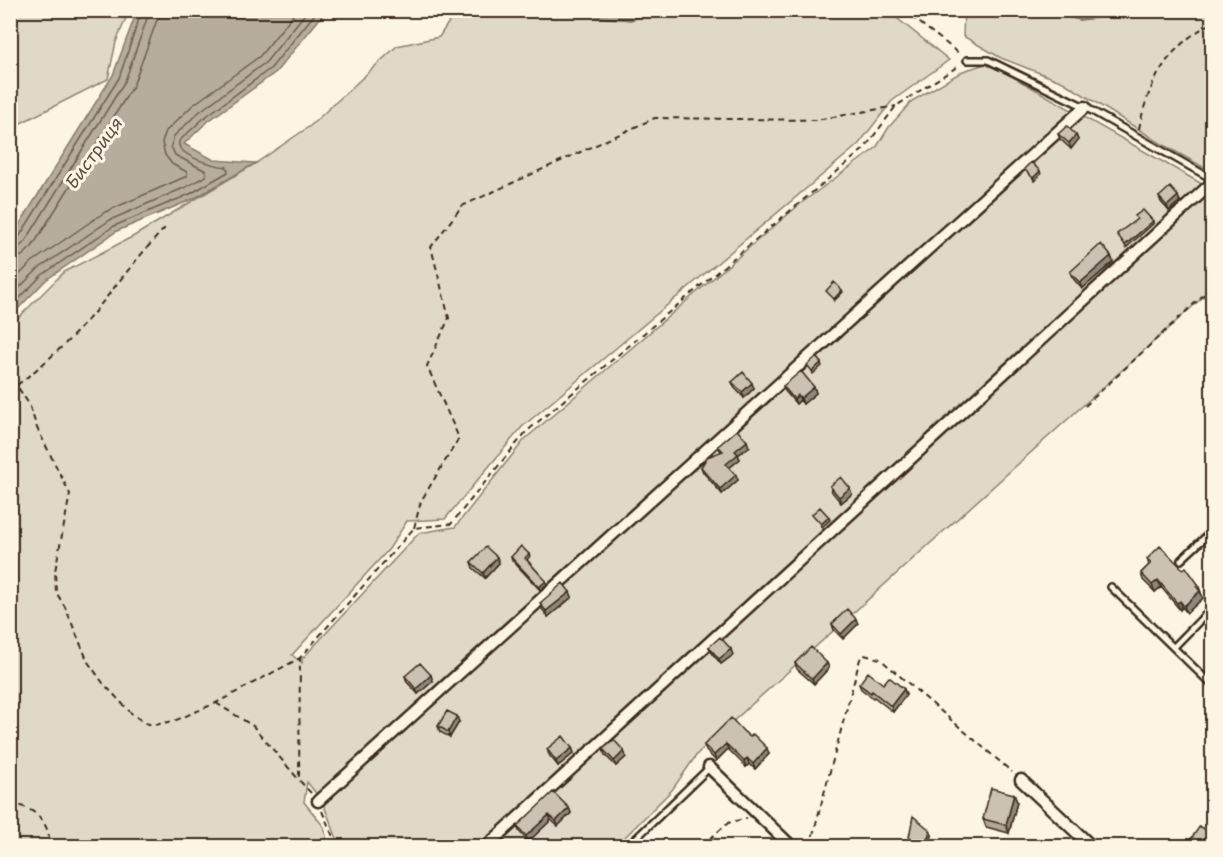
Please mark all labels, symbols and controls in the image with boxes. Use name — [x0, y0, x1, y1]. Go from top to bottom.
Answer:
water label: Бистриця — [60, 112, 128, 194]

